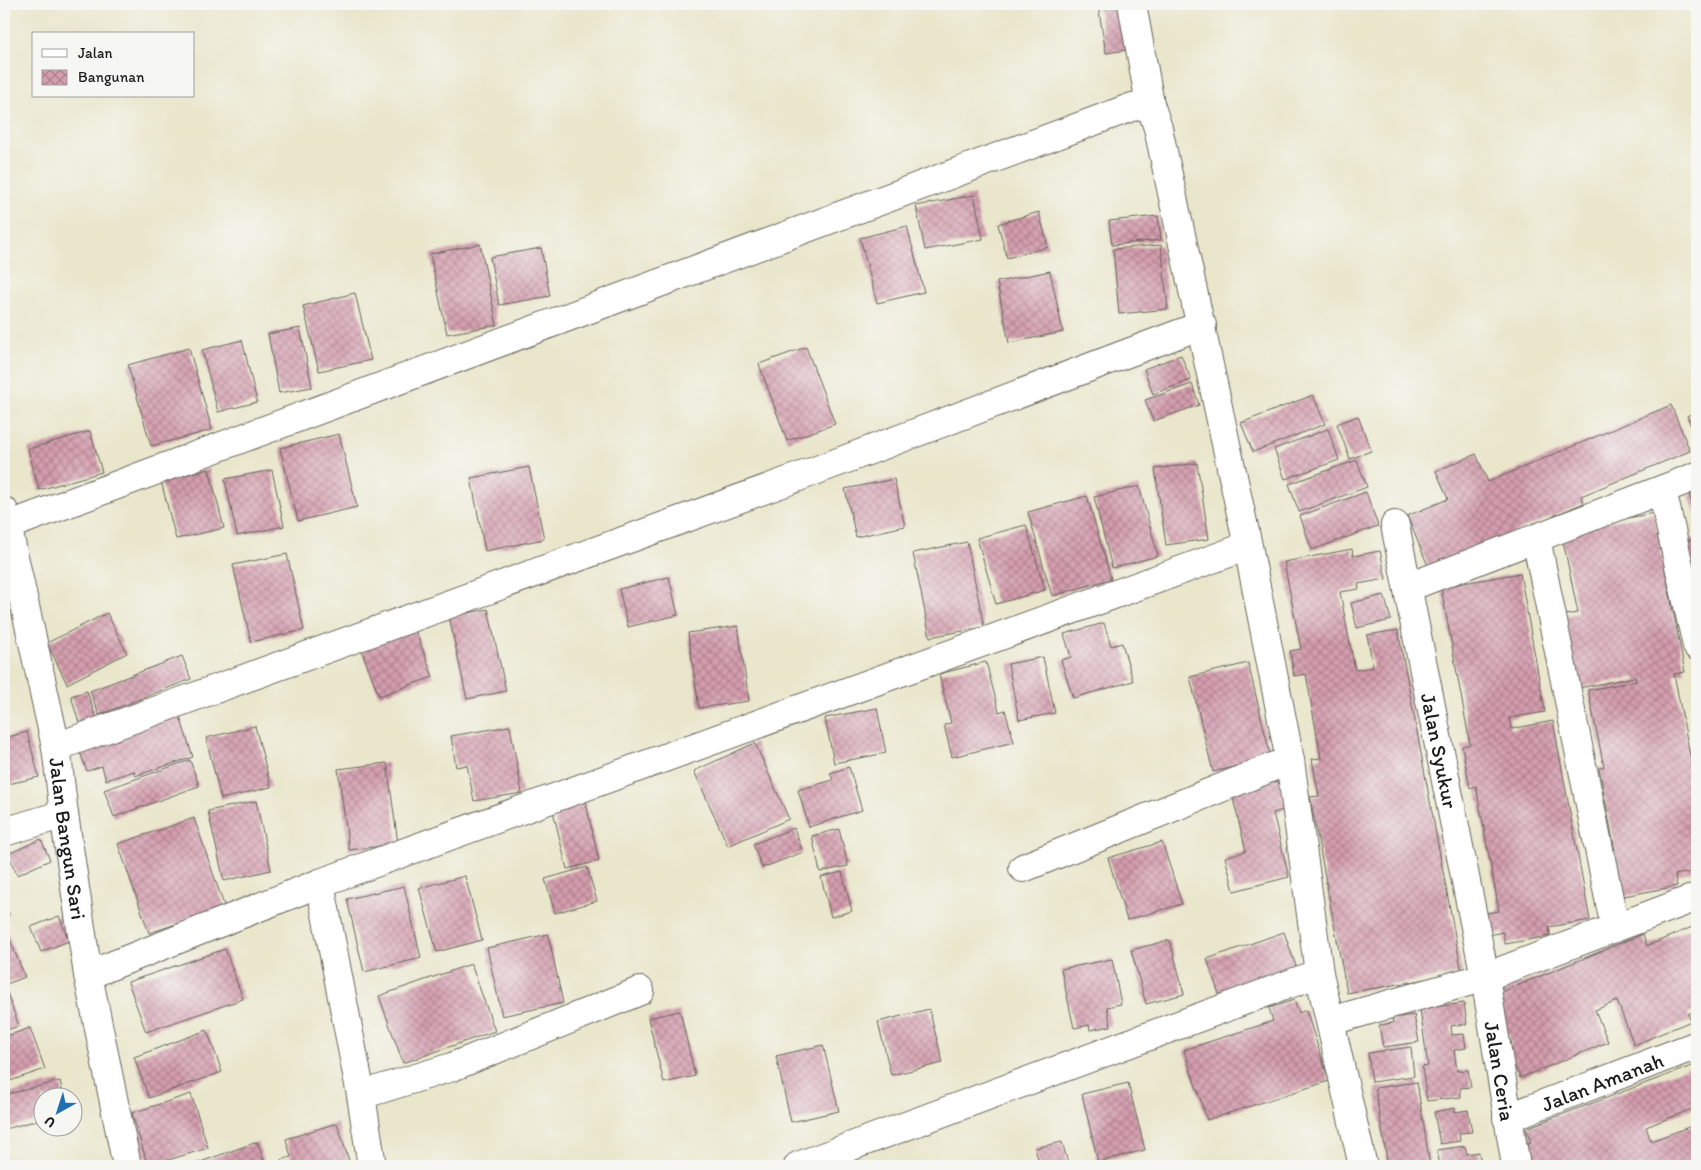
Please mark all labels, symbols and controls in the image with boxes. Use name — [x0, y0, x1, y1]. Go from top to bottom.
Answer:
legend — [32, 32, 195, 98]
text: Jalan — [78, 44, 112, 62]
text: Bangunan — [78, 68, 145, 86]
street label: Jalan Syukur — [1416, 691, 1464, 810]
street label: Jalan Bangun Sari — [45, 756, 92, 921]
street label: Jalan Ceria — [1480, 1019, 1521, 1123]
street label: Jalan Amanah — [1538, 1047, 1667, 1116]
north arrow — [32, 1088, 82, 1138]
text: U — [41, 1112, 59, 1131]

